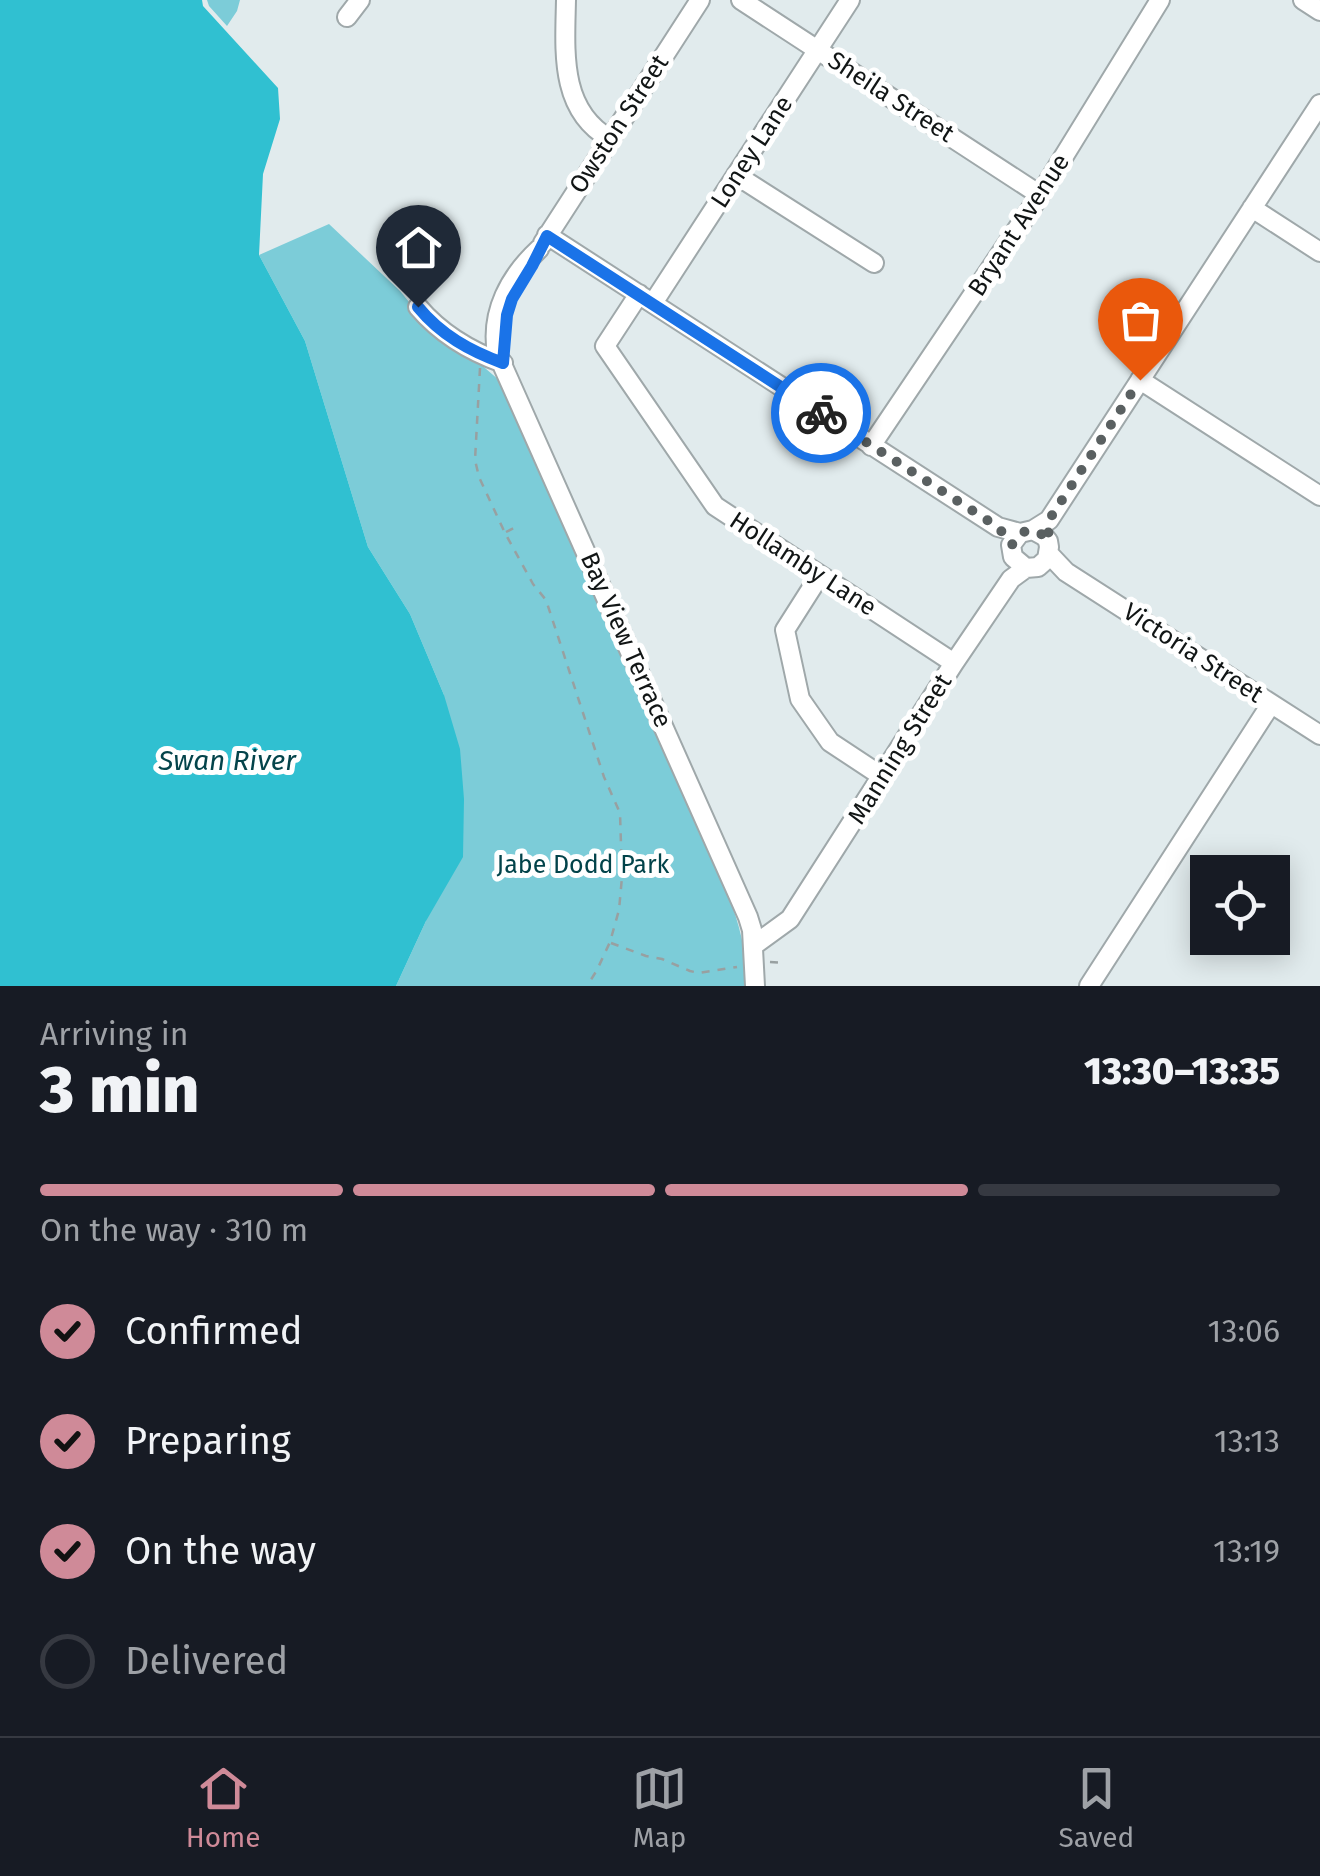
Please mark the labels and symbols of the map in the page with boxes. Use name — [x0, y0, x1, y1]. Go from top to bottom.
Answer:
street label: Sheila Street — [822, 45, 960, 149]
street label: Owston Street — [563, 48, 675, 199]
street label: Loney Lane — [705, 90, 799, 214]
street label: Bryant Avenue — [962, 148, 1076, 302]
pin — [376, 205, 461, 308]
pin — [1098, 278, 1183, 381]
courier — [771, 363, 871, 463]
street label: Hollamby Lane — [724, 505, 882, 623]
street label: Bay View Terrace — [574, 548, 678, 732]
street label: Victoria Street — [1117, 597, 1269, 710]
street label: Manning Street — [842, 668, 959, 830]
water label: Swan River — [157, 744, 297, 777]
park label: Jabe Dodd Park — [497, 850, 670, 880]

